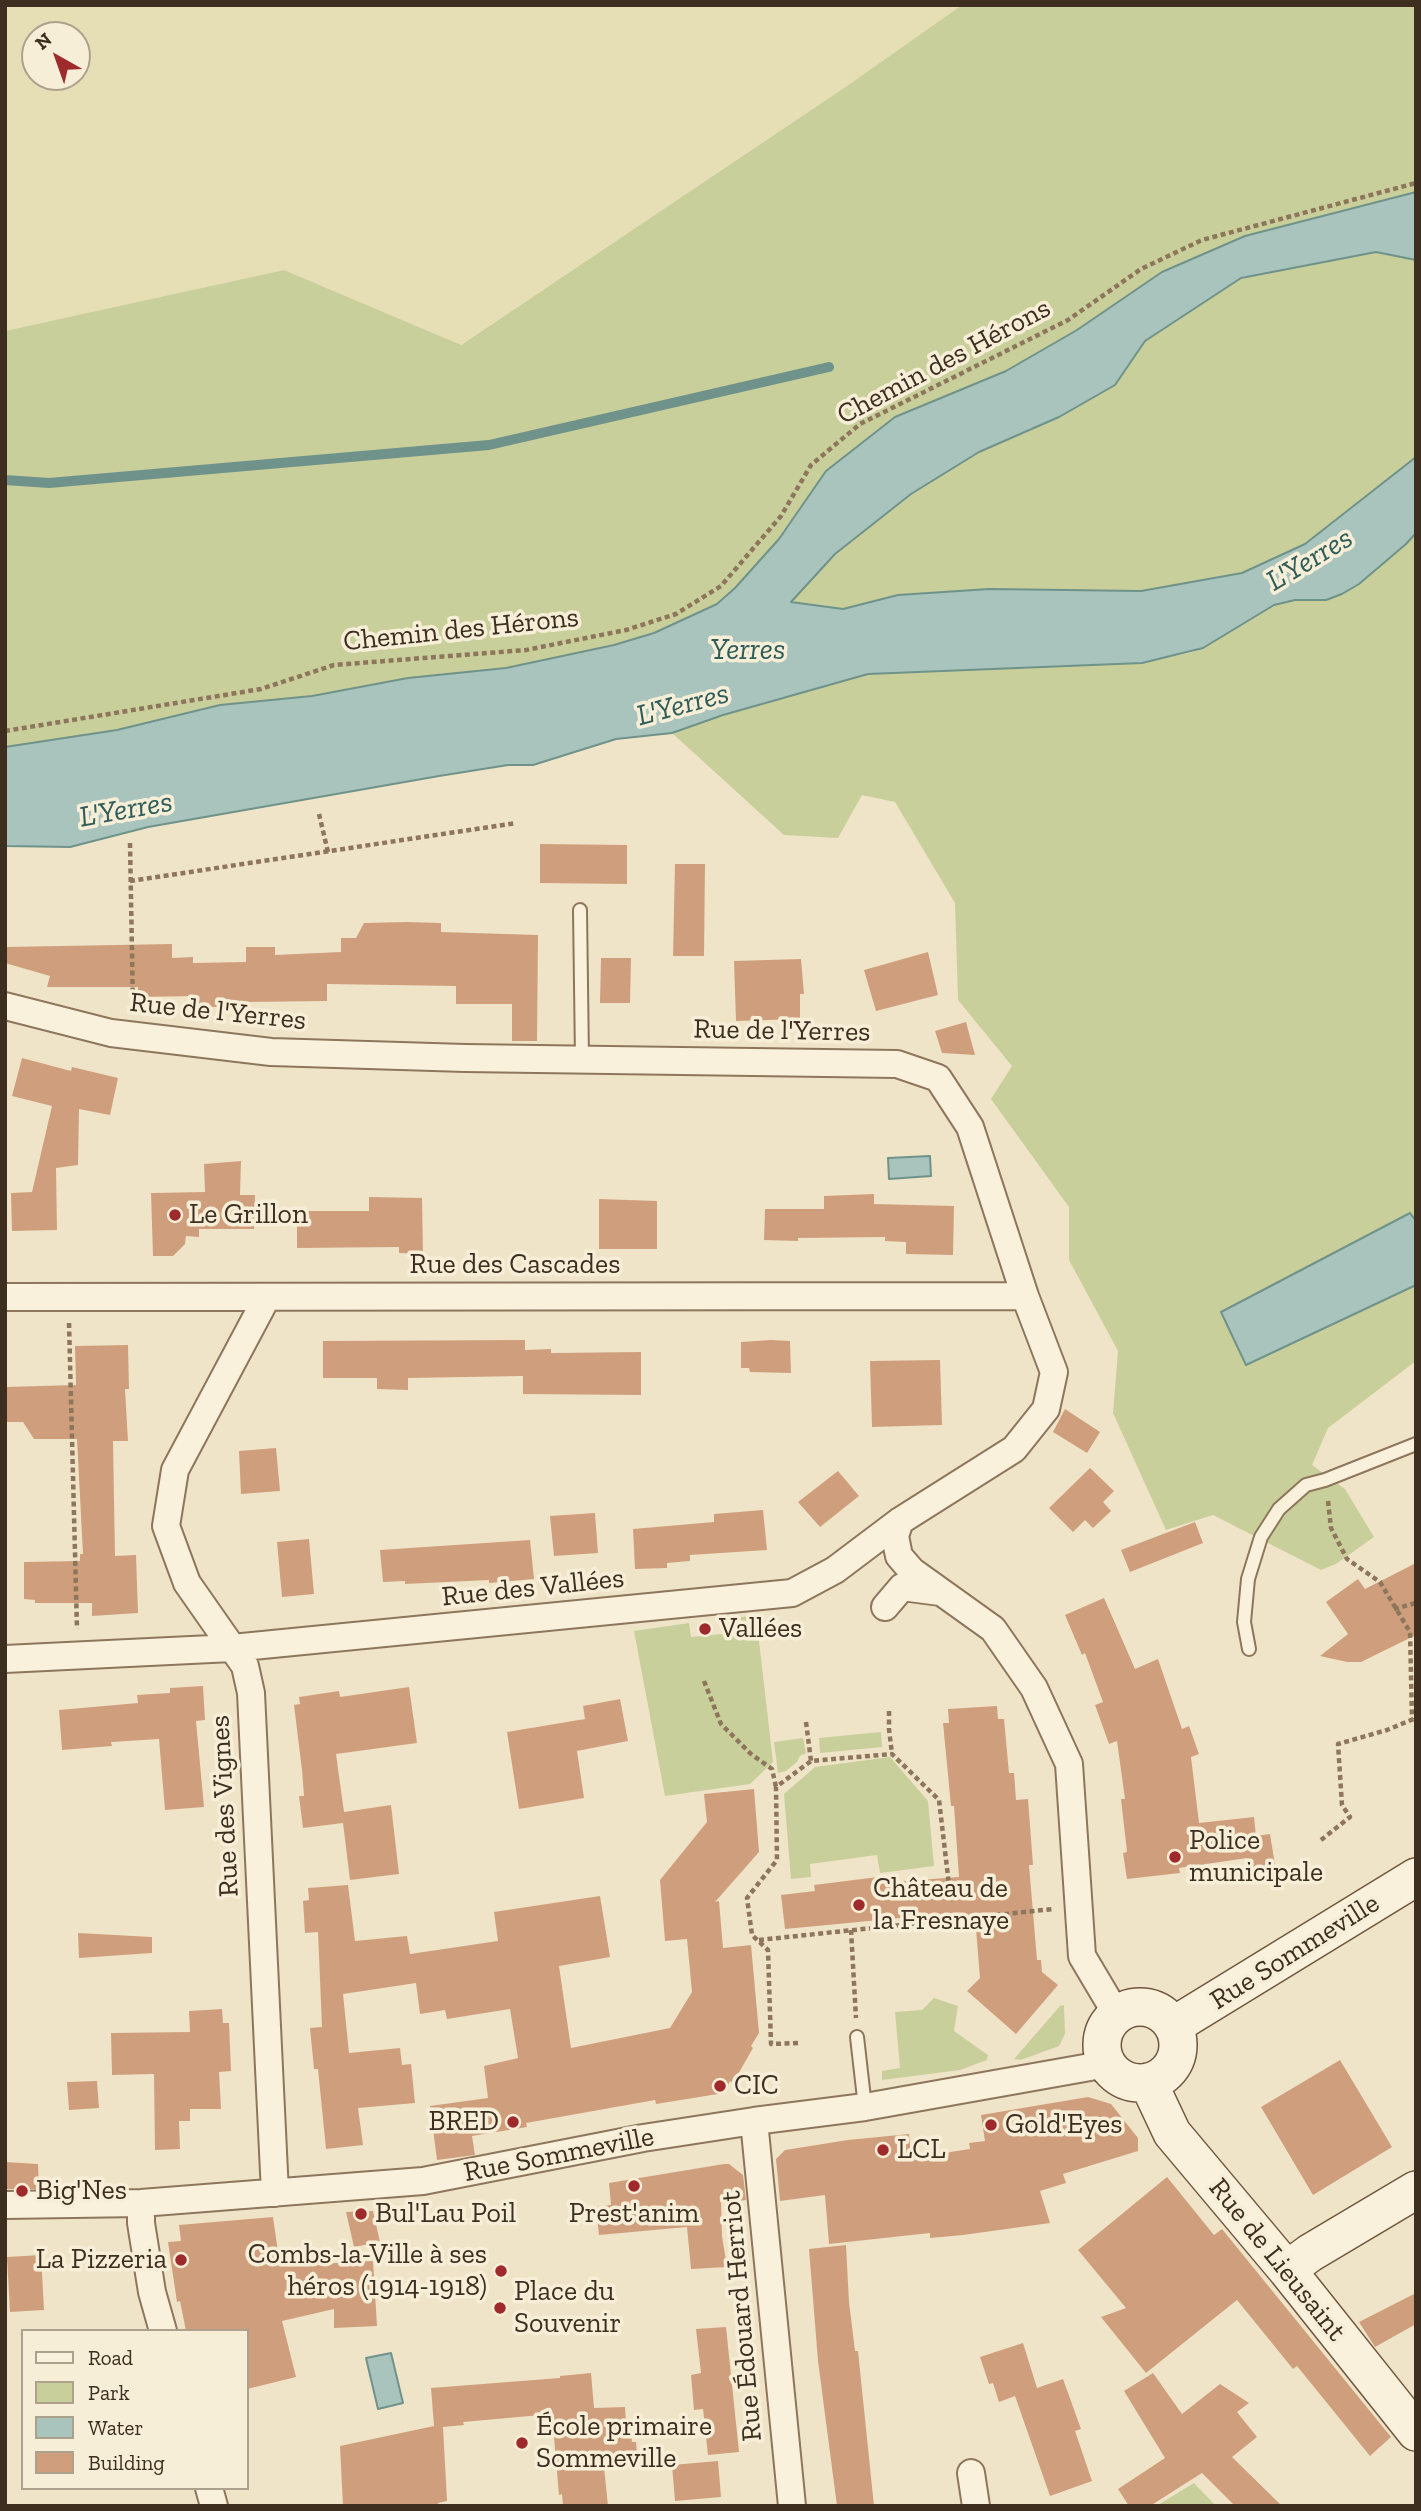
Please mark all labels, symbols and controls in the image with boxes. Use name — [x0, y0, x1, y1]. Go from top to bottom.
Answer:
north arrow — [21, 21, 91, 91]
text: N — [31, 28, 56, 55]
street label: Chemin des Hérons — [832, 292, 1056, 432]
water label: L'Yerres — [1260, 520, 1360, 600]
street label: Chemin des Hérons — [342, 601, 580, 659]
water label: Yerres — [711, 632, 785, 668]
water label: L'Yerres — [633, 675, 733, 735]
water label: L'Yerres — [77, 784, 175, 836]
street label: Rue de l'Yerres — [128, 986, 308, 1038]
street label: Rue de l'Yerres — [693, 1013, 871, 1049]
place label: Le Grillon — [189, 1198, 308, 1232]
marker: Le Grillon — [167, 1207, 183, 1223]
street label: Rue des Cascades — [410, 1248, 620, 1282]
street label: Rue des Vallées — [440, 1562, 626, 1614]
place label: Vallées — [719, 1612, 802, 1646]
marker: Vallées — [697, 1621, 713, 1637]
street label: Rue des Vignes — [203, 1714, 247, 1898]
place label: Police municipale — [1189, 1824, 1323, 1890]
marker: Police municipale — [1167, 1849, 1183, 1865]
place label: Château de la Fresnaye — [873, 1872, 1009, 1938]
street label: Rue Sommeville — [1204, 1887, 1386, 2017]
marker: Château de la Fresnaye — [851, 1897, 867, 1913]
place label: CIC — [734, 2069, 779, 2103]
marker: CIC — [712, 2078, 728, 2094]
place label: BRED — [429, 2105, 499, 2139]
place label: Gold'Eyes — [1005, 2108, 1122, 2142]
marker: BRED — [505, 2114, 521, 2130]
marker: Gold'Eyes — [983, 2117, 999, 2133]
street label: Rue Sommeville — [461, 2120, 657, 2190]
place label: LCL — [897, 2133, 946, 2167]
marker: LCL — [875, 2142, 891, 2158]
street label: Rue de Lieusaint — [1201, 2172, 1353, 2348]
place label: Big'Nes — [36, 2174, 127, 2208]
marker: Prest'anim — [626, 2178, 642, 2194]
marker: Big'Nes — [14, 2183, 30, 2199]
street label: Rue Édouard Herriot — [714, 2189, 770, 2443]
place label: Bul'Lau Poil — [375, 2197, 516, 2231]
place label: Prest'anim — [569, 2197, 699, 2231]
marker: Bul'Lau Poil — [353, 2206, 369, 2222]
place label: Combs-la-Ville à ses héros (1914-1918) — [248, 2238, 487, 2304]
place label: La Pizzeria — [36, 2243, 167, 2277]
marker: La Pizzeria — [173, 2252, 189, 2268]
marker: Combs-la-Ville à ses héros (1914-1918) — [493, 2263, 509, 2279]
place label: Place du Souvenir — [514, 2275, 621, 2341]
marker: Place du Souvenir — [492, 2300, 508, 2316]
legend — [21, 2329, 248, 2490]
text: Road — [88, 2345, 133, 2370]
text: Park — [88, 2380, 130, 2405]
place label: École primaire Sommeville — [536, 2410, 712, 2476]
text: Water — [88, 2415, 143, 2440]
marker: École primaire Sommeville — [514, 2435, 530, 2451]
text: Building — [88, 2450, 165, 2475]

